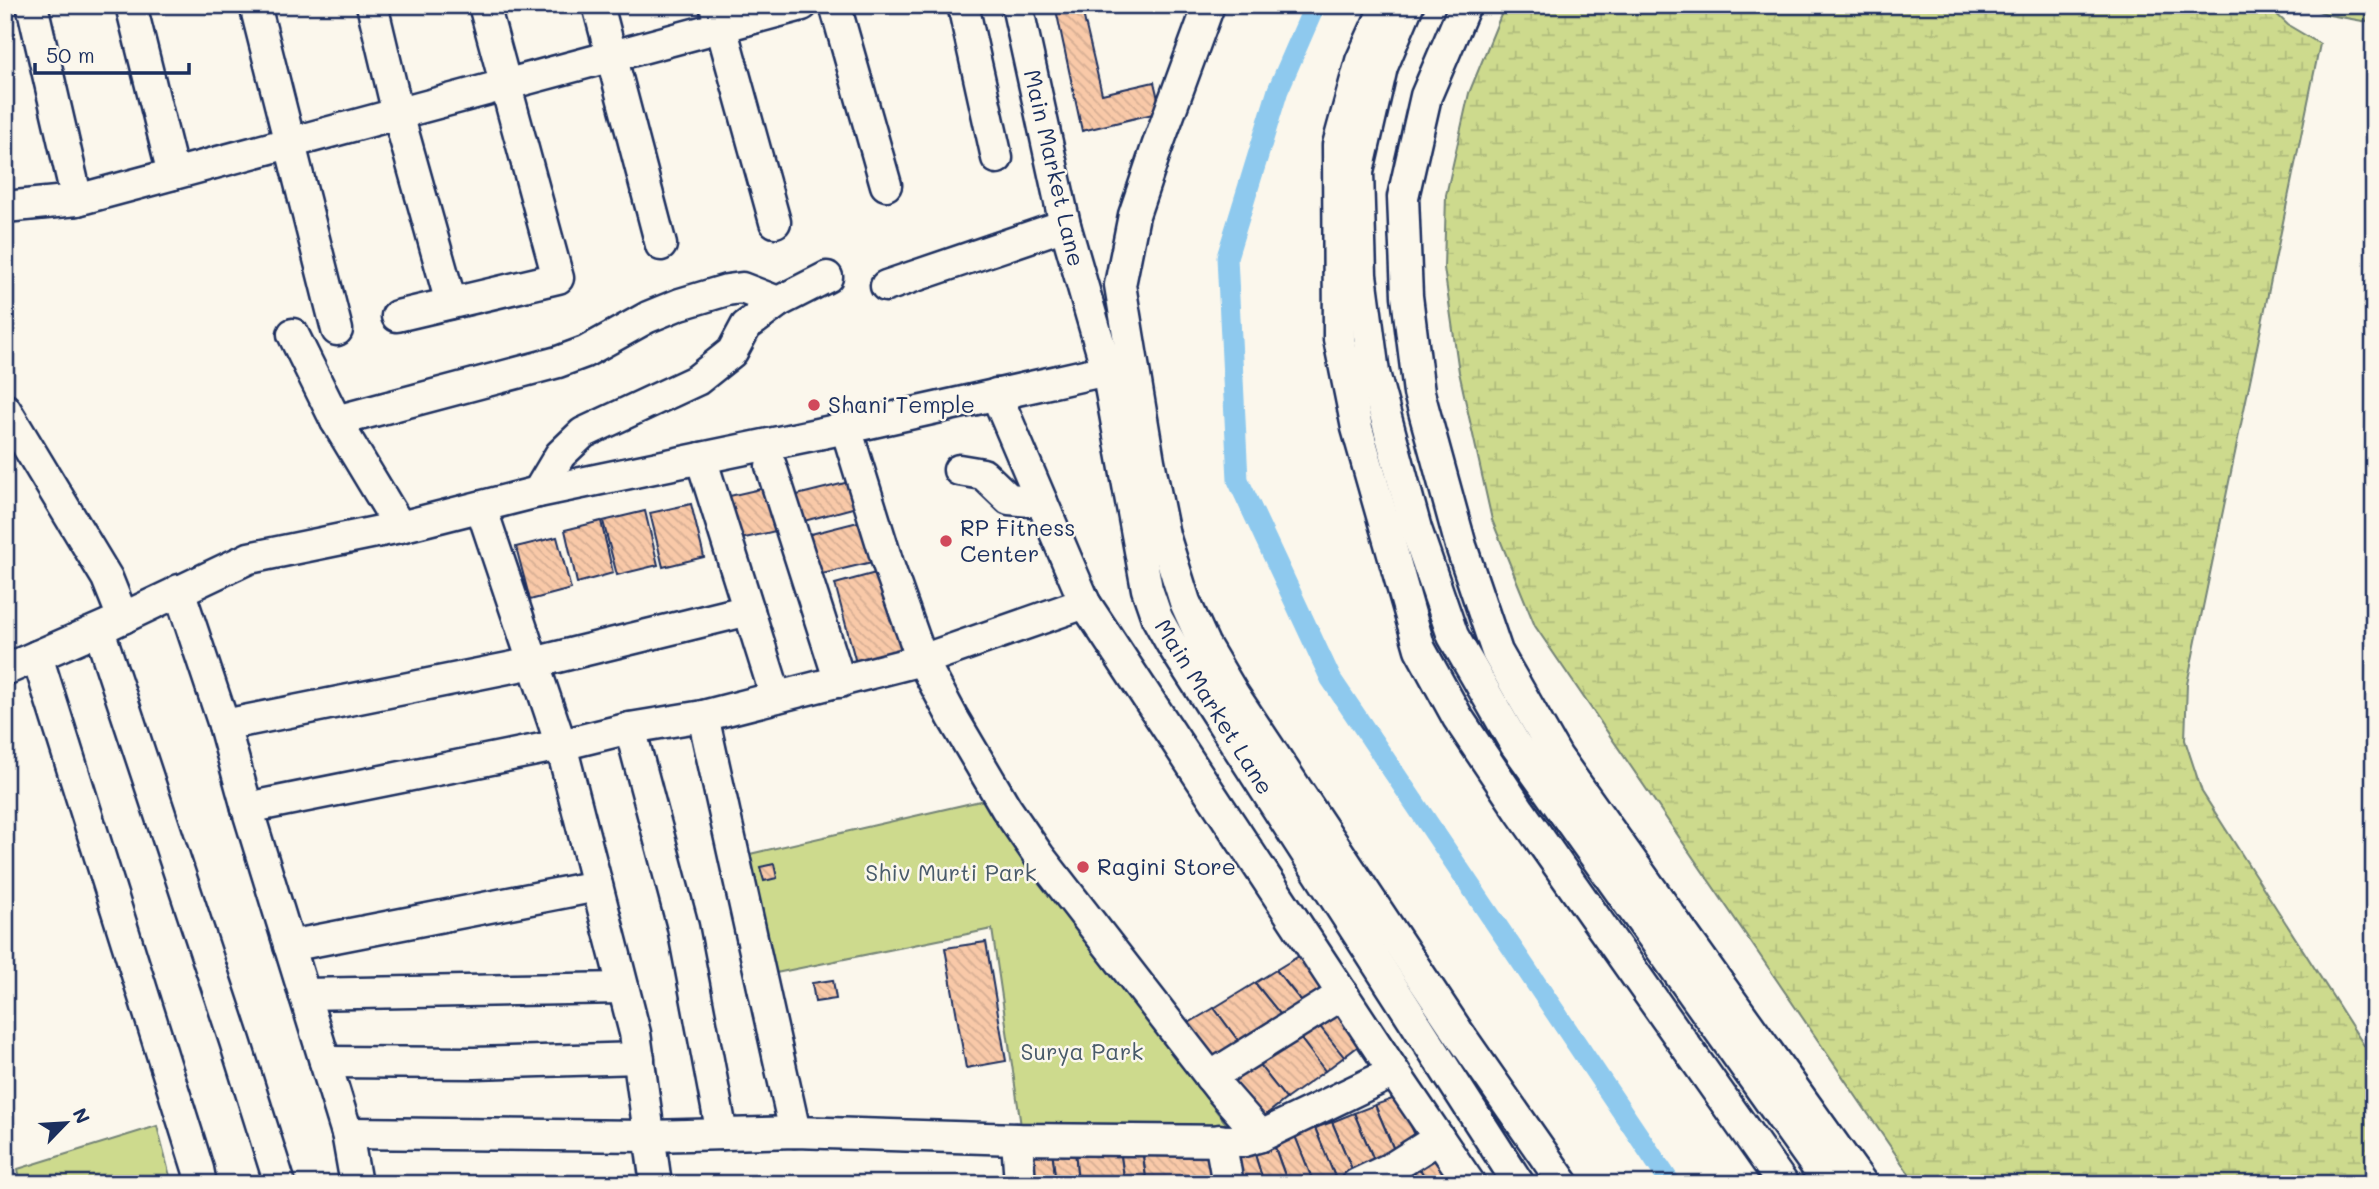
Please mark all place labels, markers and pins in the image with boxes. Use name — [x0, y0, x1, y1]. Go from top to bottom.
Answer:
place label: Shani Temple — [828, 389, 975, 419]
marker: Shani Temple — [806, 397, 822, 413]
place label: RP Fitness Center — [960, 512, 1076, 568]
marker: RP Fitness Center — [938, 533, 954, 549]
place label: Ragini Store — [1097, 851, 1236, 881]
marker: Ragini Store — [1075, 859, 1091, 875]

